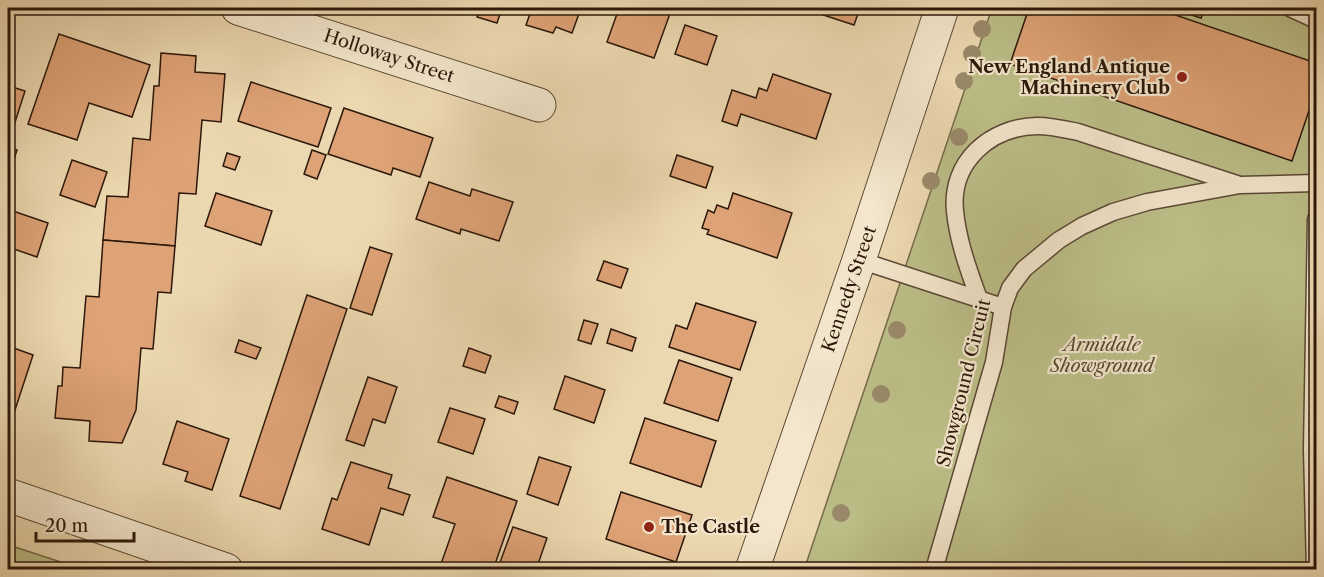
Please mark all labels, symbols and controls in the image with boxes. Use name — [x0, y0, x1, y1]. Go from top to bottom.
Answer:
street label: Holloway Street — [321, 25, 458, 88]
place label: New England Antique Machinery Club — [968, 56, 1170, 99]
marker: New England Antique Machinery Club — [1175, 70, 1189, 84]
street label: Kennedy Street — [817, 222, 881, 355]
street label: Showground Circuit — [933, 296, 996, 469]
park label: Armidale Showground — [1049, 334, 1156, 377]
scale bar — [36, 505, 134, 543]
text: 20 m — [45, 515, 89, 537]
place label: The Castle — [661, 516, 760, 538]
marker: The Castle — [642, 520, 656, 534]

